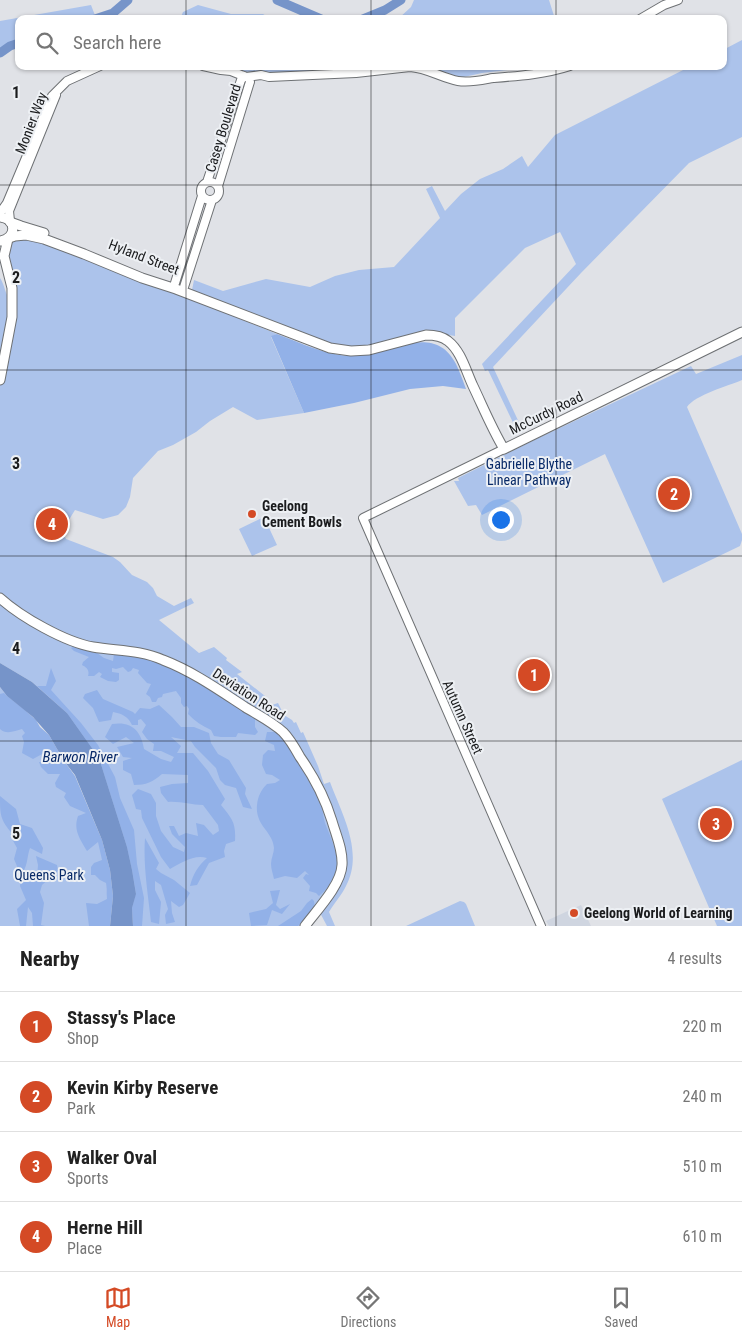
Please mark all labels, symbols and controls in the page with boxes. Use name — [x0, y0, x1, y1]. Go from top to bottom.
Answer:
search box — [15, 15, 727, 70]
icon: search — [33, 29, 61, 57]
text: Search here — [73, 31, 161, 54]
street label: Casey Boulevard — [202, 82, 244, 174]
text: 1 — [12, 83, 20, 102]
street label: Monier Way — [12, 90, 50, 156]
street label: Hyland Street — [107, 236, 181, 278]
text: 2 — [12, 268, 20, 287]
street label: McCurdy Road — [507, 388, 585, 438]
text: 3 — [12, 454, 20, 473]
park label: Gabrielle Blythe Linear Pathway — [486, 456, 573, 488]
pin: 2 — [658, 475, 690, 513]
place label: Geelong Cement Bowls — [262, 498, 342, 530]
pin: 4 — [36, 505, 68, 543]
your location — [488, 507, 514, 533]
marker: Geelong Cement Bowls — [246, 508, 258, 520]
text: 4 — [12, 639, 20, 658]
pin: 1 — [518, 656, 550, 694]
street label: Deviation Road — [210, 665, 288, 723]
street label: Autumn Street — [440, 678, 486, 756]
water label: Barwon River — [42, 748, 118, 766]
pin: 3 — [700, 805, 732, 843]
text: 5 — [12, 824, 20, 843]
park label: Queens Park — [14, 867, 85, 883]
place label: Geelong World of Learning — [584, 905, 733, 921]
marker: Geelong World of Learning — [568, 907, 580, 919]
text: Nearby — [20, 947, 79, 971]
text: 4 results — [667, 949, 722, 968]
text: Stassy's Place — [67, 1006, 175, 1029]
text: 1 — [32, 1017, 40, 1036]
text: 220 m — [683, 1017, 722, 1036]
text: Shop — [67, 1029, 99, 1048]
text: Kevin Kirby Reserve — [67, 1076, 218, 1099]
text: 2 — [32, 1087, 40, 1106]
text: 240 m — [683, 1087, 722, 1106]
text: Park — [67, 1099, 96, 1118]
text: Walker Oval — [67, 1146, 157, 1169]
text: 3 — [32, 1157, 40, 1176]
text: 510 m — [683, 1157, 722, 1176]
text: Sports — [67, 1169, 109, 1188]
text: Herne Hill — [67, 1216, 143, 1239]
text: 4 — [32, 1227, 40, 1246]
text: 610 m — [683, 1227, 722, 1246]
text: Place — [67, 1239, 102, 1258]
tab: Map — [104, 1284, 132, 1330]
tab: Directions — [340, 1284, 396, 1330]
tab: Saved — [605, 1284, 638, 1330]

